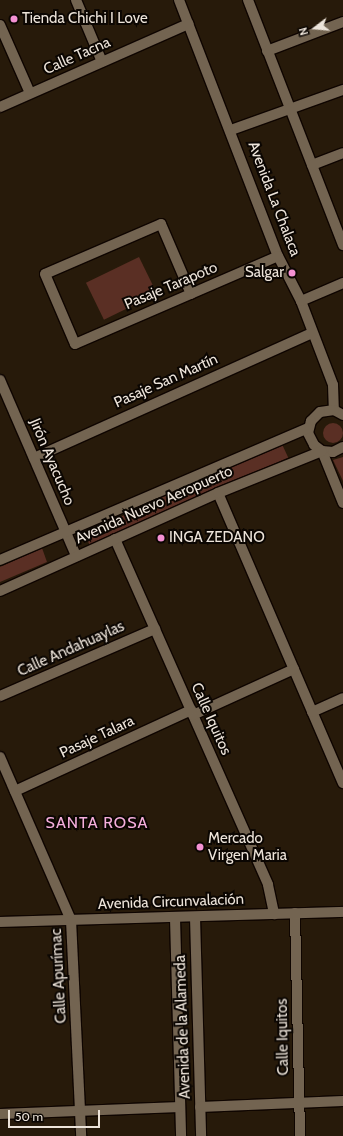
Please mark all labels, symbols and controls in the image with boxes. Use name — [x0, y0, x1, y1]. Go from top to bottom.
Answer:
north arrow — [295, 8, 335, 48]
place label: Tienda Chichi I Love — [22, 10, 148, 28]
marker: Tienda Chichi I Love — [9, 14, 19, 24]
text: N — [296, 26, 311, 37]
street label: Calle Tacna — [41, 33, 113, 79]
street label: Avenida La Chalaca — [244, 139, 304, 259]
street label: Pasaje Tarapoto — [122, 258, 220, 314]
place label: Salgar — [245, 264, 284, 282]
marker: Salgar — [287, 268, 297, 278]
street label: Pasaje San Martín — [111, 350, 221, 412]
street label: Jirón Ayacucho — [26, 416, 78, 508]
street label: Avenida Nuevo Aeropuerto — [73, 462, 235, 548]
place label: INGA ZEDANO — [169, 529, 265, 547]
marker: INGA ZEDANO — [156, 533, 166, 543]
street label: Calle Andahuaylas — [15, 617, 127, 681]
street label: Calle Iquitos — [187, 680, 235, 758]
street label: Pasaje Talara — [57, 712, 137, 762]
district label: SANTA ROSA — [46, 813, 148, 833]
place label: Mercado Virgen Maria — [208, 829, 287, 864]
marker: Mercado Virgen Maria — [195, 842, 205, 852]
street label: Avenida Circunvalación — [98, 890, 244, 914]
street label: Calle Apurímac — [48, 928, 70, 1024]
street label: Avenida de la Alameda — [171, 955, 195, 1099]
street label: Calle Iquitos — [273, 998, 293, 1076]
scale bar — [10, 1102, 102, 1128]
text: 50 m — [15, 1109, 43, 1124]

